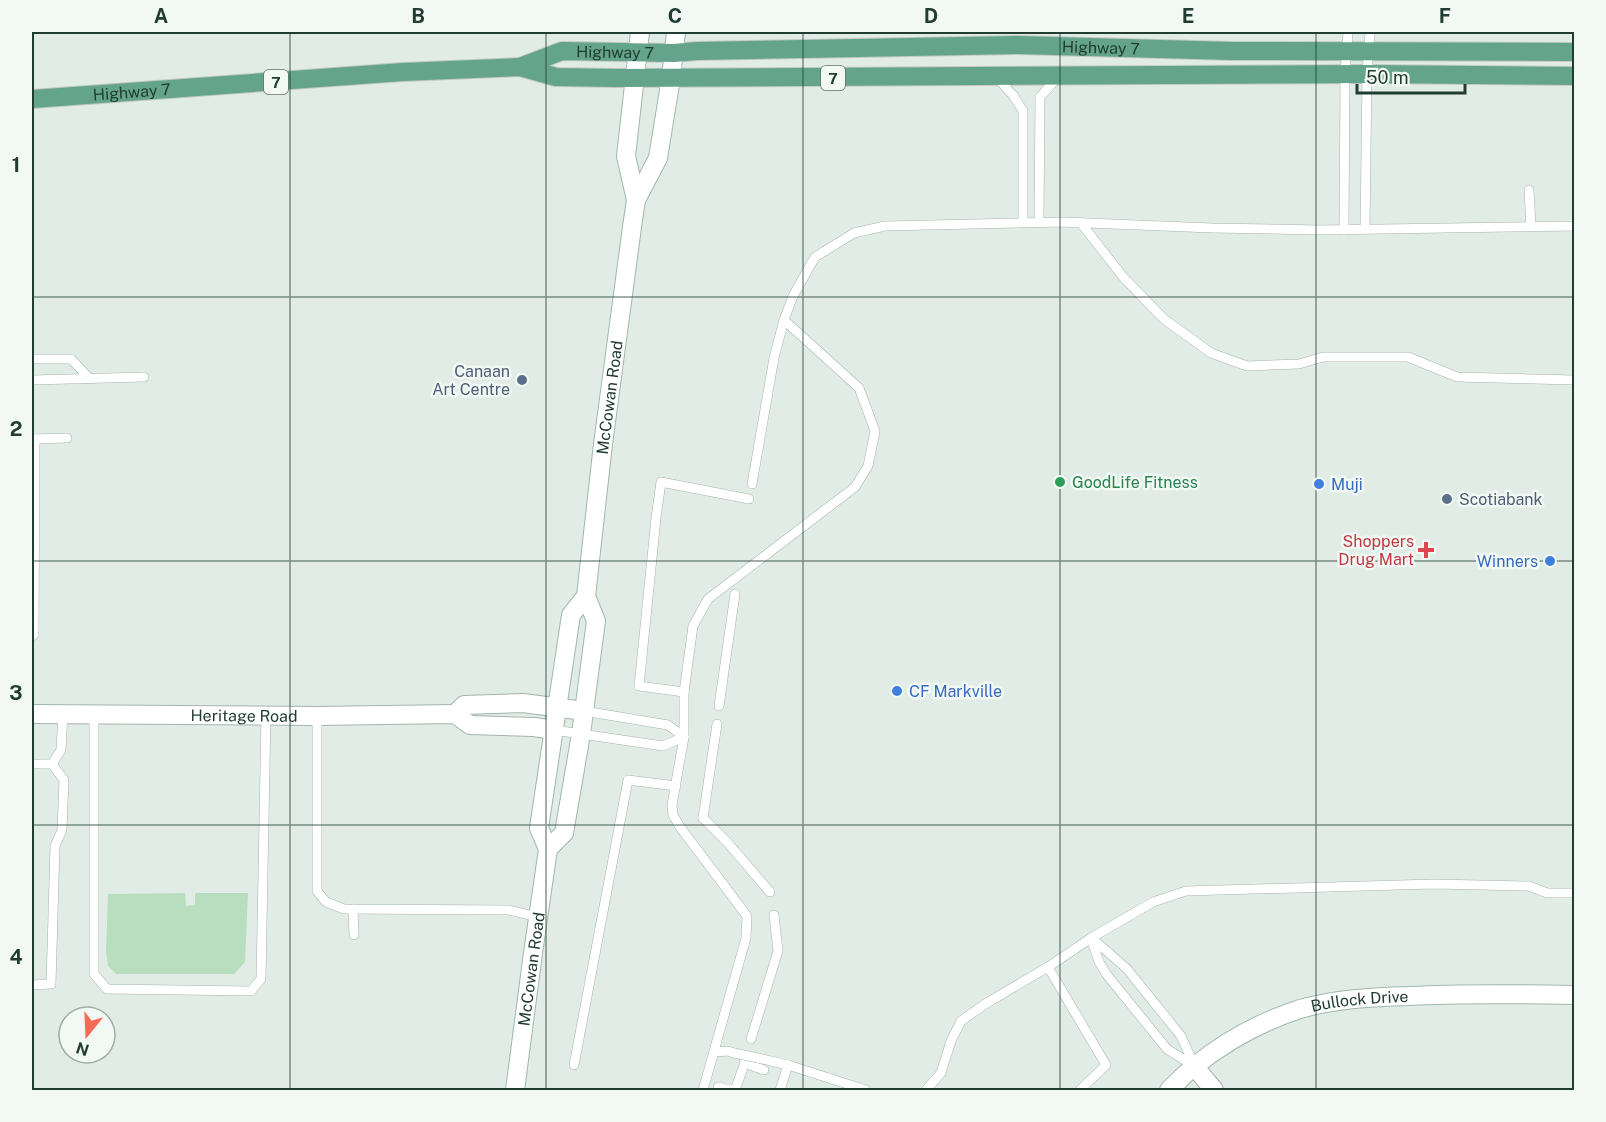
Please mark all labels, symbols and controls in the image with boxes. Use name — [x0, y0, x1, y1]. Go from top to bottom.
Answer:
text: A — [154, 4, 168, 28]
text: B — [411, 4, 425, 28]
text: C — [668, 4, 682, 28]
text: D — [924, 4, 938, 28]
text: E — [1182, 4, 1194, 28]
text: F — [1439, 4, 1451, 28]
street label: Highway 7 — [1062, 37, 1140, 58]
street label: Highway 7 — [576, 42, 654, 62]
scale bar — [1357, 57, 1465, 95]
road number: 7 — [821, 66, 845, 90]
text: 50 m — [1366, 67, 1409, 88]
road number: 7 — [264, 70, 288, 94]
street label: Highway 7 — [92, 79, 171, 104]
text: 1 — [12, 153, 20, 177]
street label: McCowan Road — [592, 339, 626, 455]
place label: Canaan Art Centre — [432, 362, 510, 399]
marker: Canaan Art Centre — [515, 373, 529, 387]
text: 2 — [10, 417, 22, 441]
place label: GoodLife Fitness — [1072, 473, 1198, 492]
marker: GoodLife Fitness — [1053, 475, 1067, 489]
place label: Muji — [1331, 475, 1363, 494]
marker: Muji — [1312, 477, 1326, 491]
place label: Scotiabank — [1459, 490, 1543, 509]
marker: Scotiabank — [1440, 492, 1454, 506]
place label: Shoppers Drug Mart — [1338, 532, 1414, 569]
marker: Shoppers Drug Mart — [1419, 543, 1433, 557]
place label: Winners — [1477, 552, 1538, 571]
marker: Winners — [1543, 554, 1557, 568]
text: 3 — [9, 681, 23, 705]
place label: CF Markville — [909, 682, 1002, 701]
marker: CF Markville — [890, 684, 904, 698]
street label: Heritage Road — [190, 706, 298, 725]
street label: McCowan Road — [514, 911, 548, 1027]
text: 4 — [9, 945, 23, 969]
street label: Bullock Drive — [1309, 987, 1409, 1015]
north arrow — [57, 1005, 117, 1065]
text: N — [74, 1038, 91, 1060]

